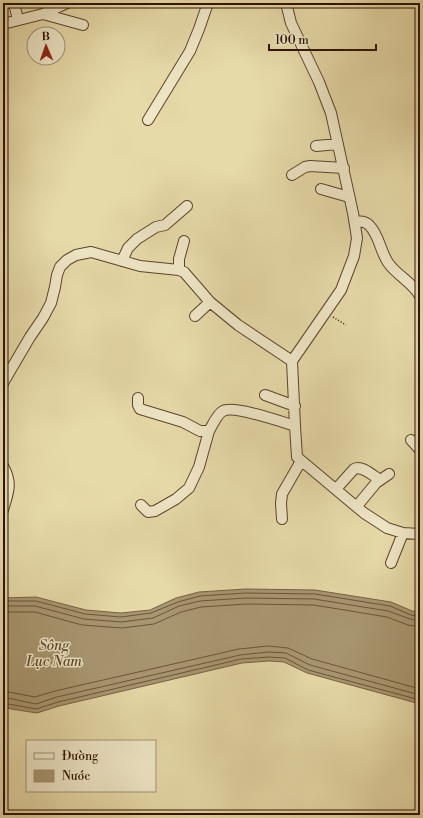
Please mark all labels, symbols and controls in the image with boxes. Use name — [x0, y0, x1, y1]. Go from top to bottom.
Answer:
north arrow — [26, 26, 66, 66]
scale bar — [269, 26, 376, 52]
text: B — [41, 30, 50, 44]
text: 100 m — [275, 33, 309, 48]
water label: Sông Lục Nam — [25, 637, 82, 671]
legend — [26, 740, 156, 792]
text: Đường — [62, 749, 99, 764]
text: Nước — [62, 769, 90, 784]

